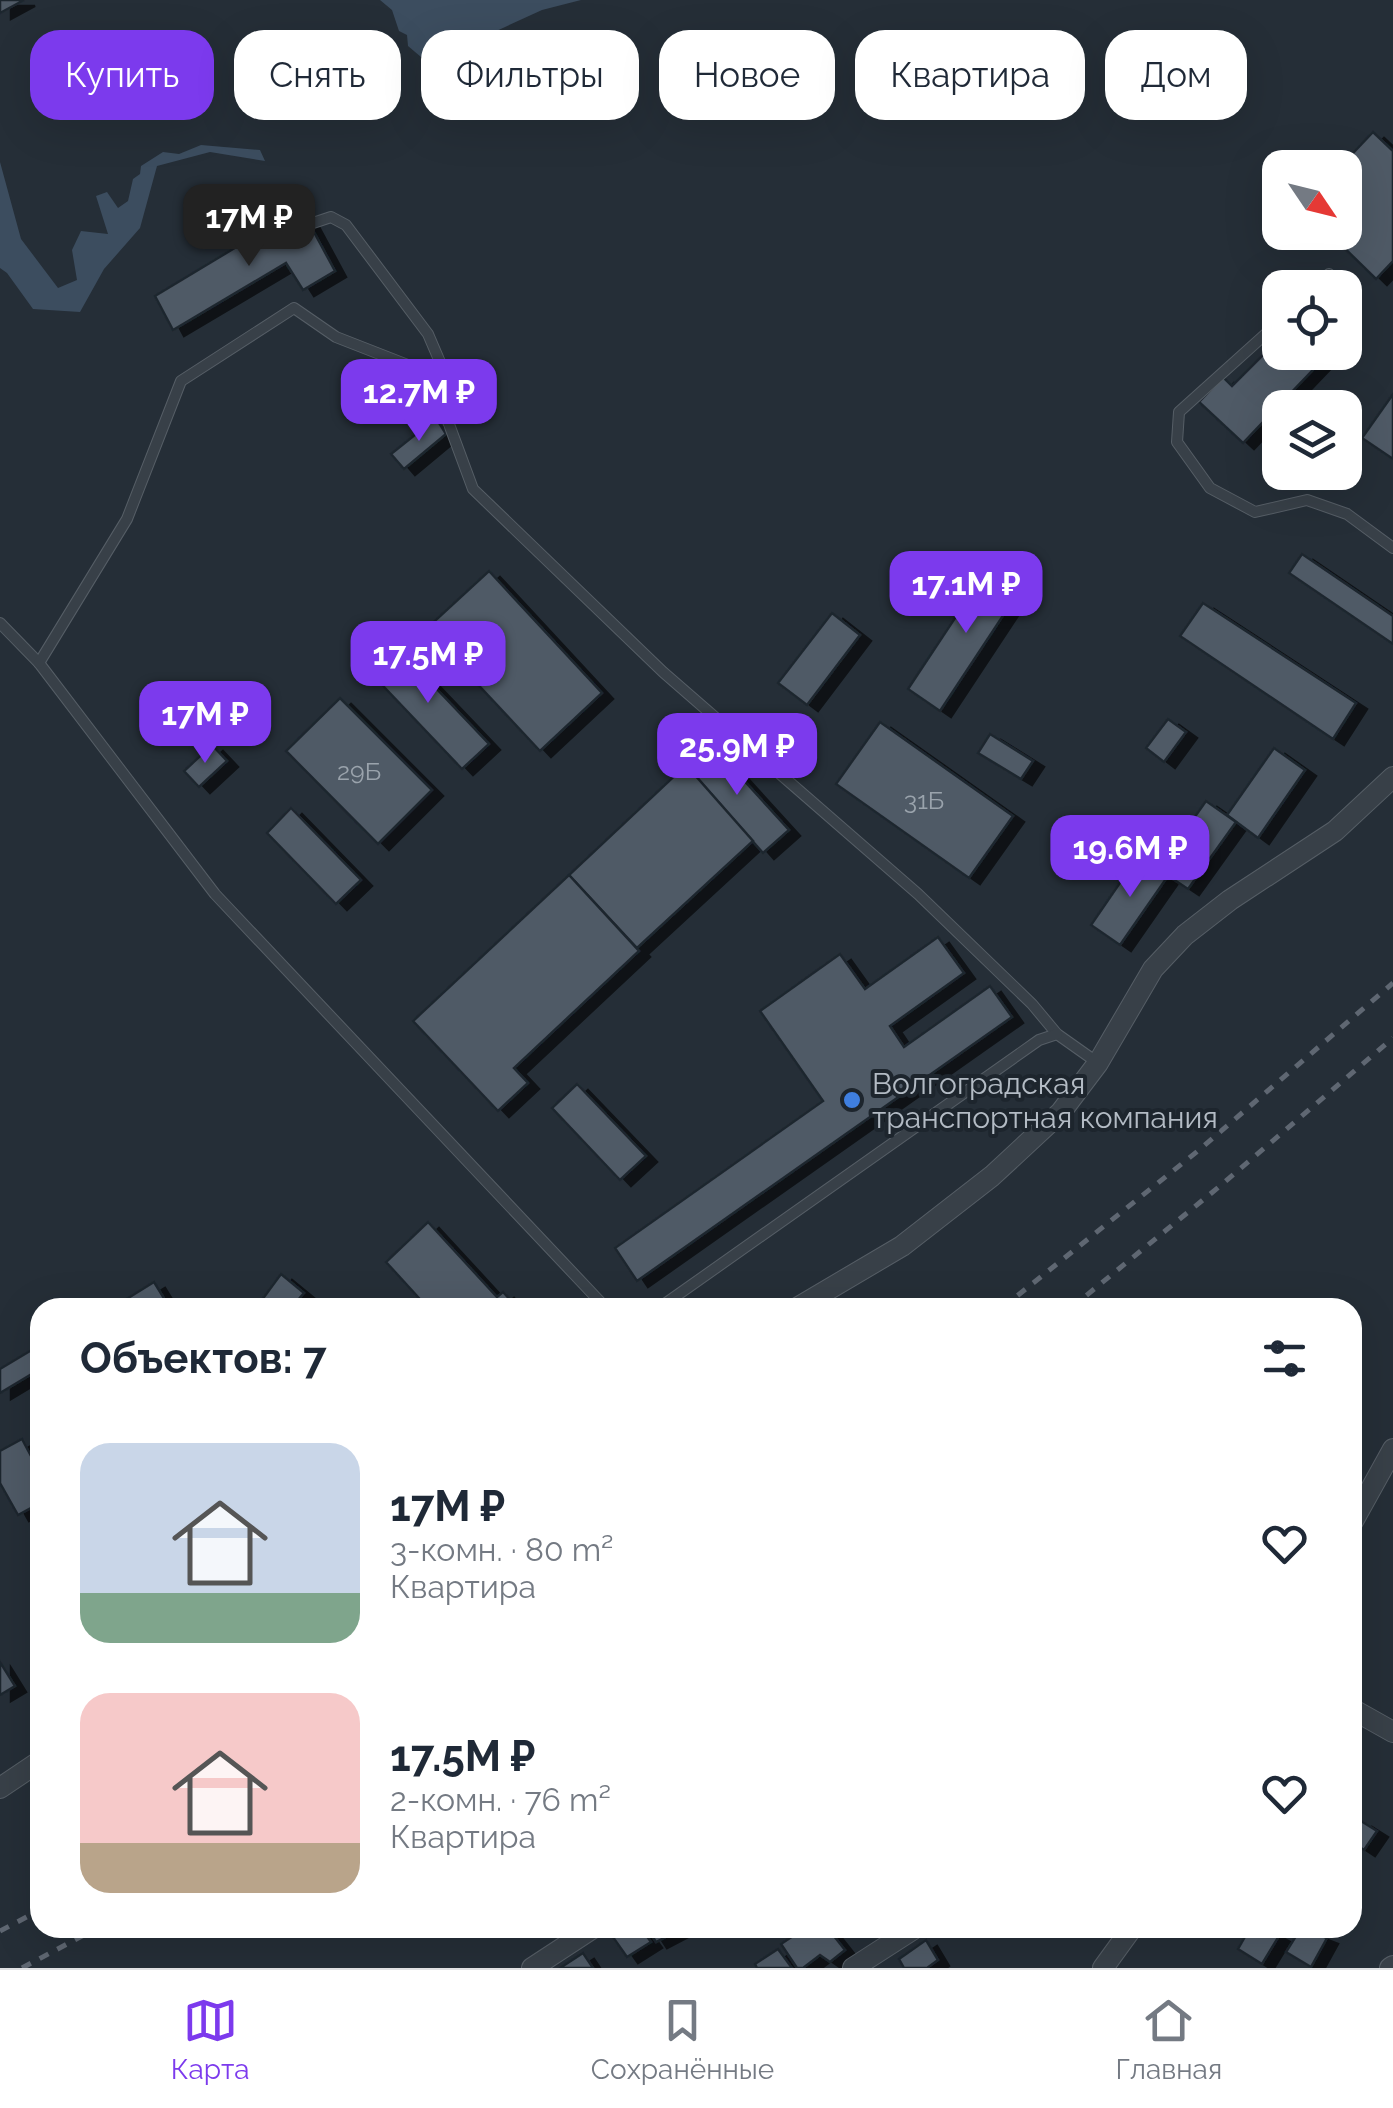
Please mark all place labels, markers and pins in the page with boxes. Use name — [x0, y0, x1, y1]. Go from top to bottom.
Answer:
pin: 17M ₽ — [179, 184, 319, 269]
pin: 12.7M ₽ — [327, 359, 511, 444]
pin: 17.1M ₽ — [874, 551, 1058, 636]
pin: 17.5M ₽ — [336, 621, 520, 706]
pin: 17M ₽ — [135, 681, 275, 766]
pin: 25.9M ₽ — [645, 713, 829, 798]
pin: 19.6M ₽ — [1038, 815, 1222, 900]
place label: Волгоградская транспортная компания — [872, 1066, 1218, 1135]
marker: Волгоградская транспортная компания — [841, 1089, 863, 1111]

